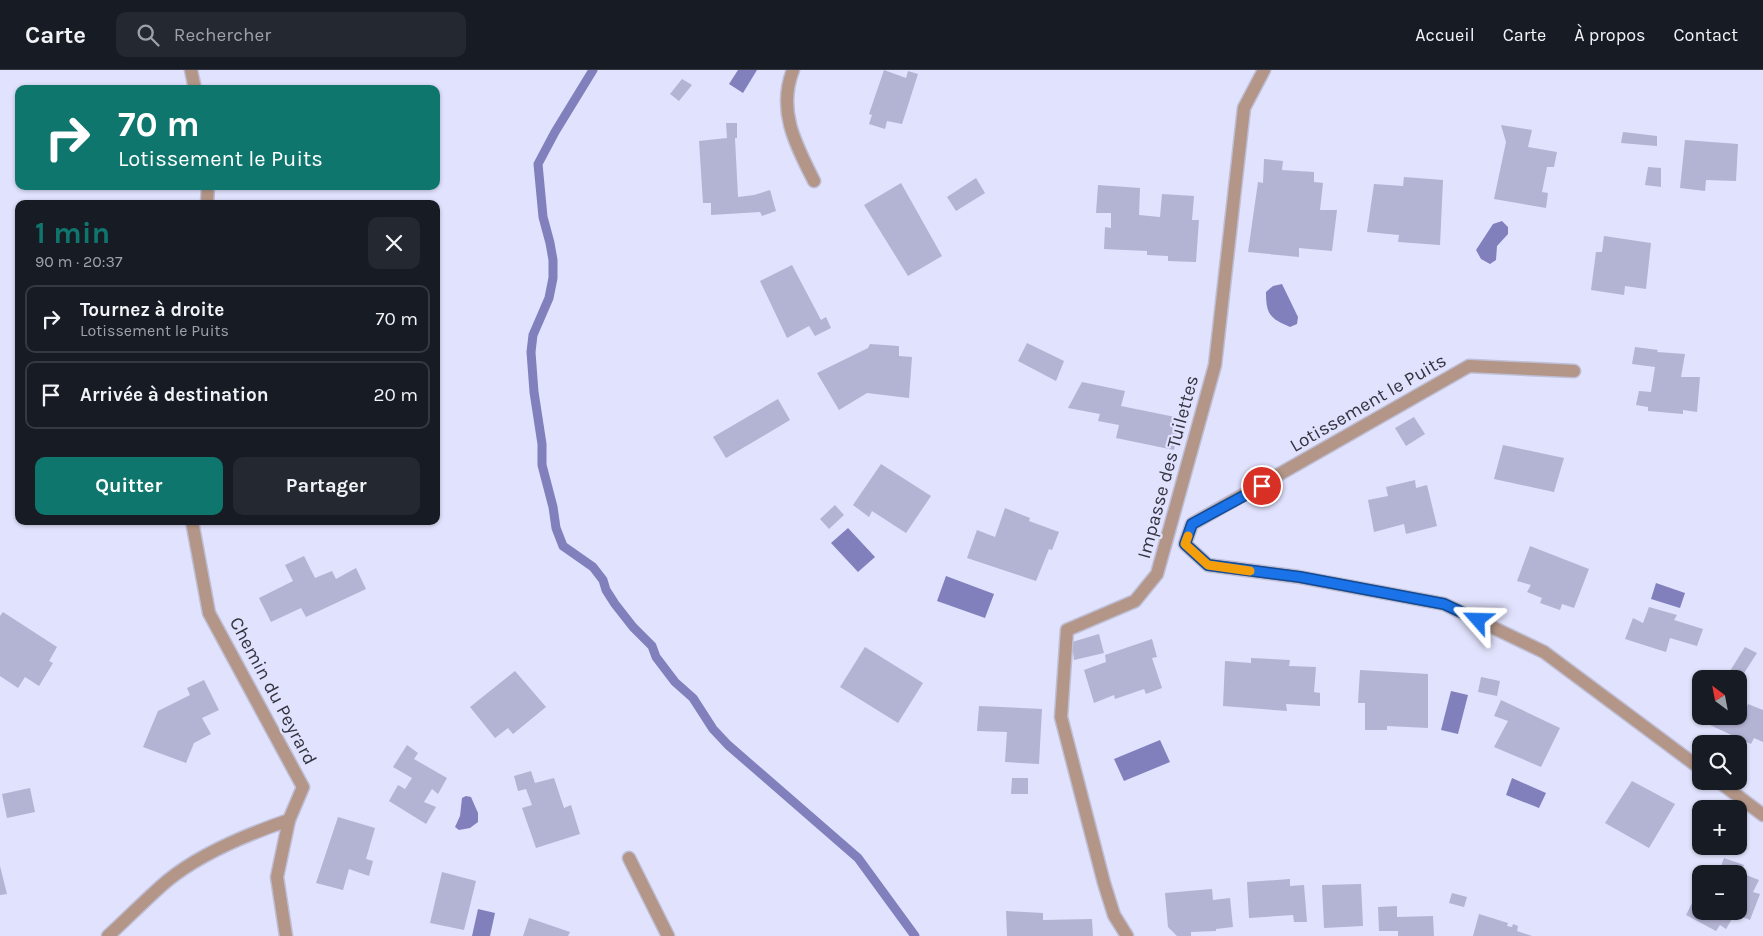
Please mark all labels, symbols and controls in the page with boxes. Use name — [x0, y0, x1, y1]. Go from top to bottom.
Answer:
search box — [116, 12, 466, 57]
text: Carte — [25, 21, 86, 49]
icon: search — [134, 21, 162, 49]
text: Rechercher — [174, 24, 271, 46]
text: Accueil — [1415, 24, 1475, 46]
text: Carte — [1503, 24, 1546, 46]
text: À propos — [1574, 24, 1646, 46]
text: Contact — [1674, 24, 1738, 46]
text: 70 m — [118, 104, 200, 145]
icon: right — [35, 105, 100, 170]
text: Lotissement le Puits — [118, 146, 323, 172]
text: 1 min — [35, 215, 110, 251]
button: close — [368, 217, 420, 269]
text: 90 m · 20:37 — [35, 252, 122, 271]
text: Tournez à droite — [80, 299, 224, 321]
icon: right — [37, 305, 65, 333]
text: 70 m — [376, 308, 418, 330]
text: Lotissement le Puits — [80, 321, 229, 340]
street label: Lotissement le Puits — [1286, 349, 1450, 457]
street label: Impasse des Tuilettes — [1133, 373, 1203, 561]
icon: arrive — [37, 381, 65, 409]
text: Arrivée à destination — [80, 384, 269, 406]
text: 20 m — [373, 384, 418, 406]
button: Quitter — [35, 457, 223, 515]
button: Partager — [233, 457, 420, 515]
pin — [1241, 465, 1283, 507]
icon: arrive — [1248, 472, 1276, 500]
position arrow — [1451, 593, 1503, 645]
street label: Chemin du Peyrard — [225, 613, 321, 769]
north arrow — [1692, 670, 1748, 725]
map controls — [1692, 670, 1747, 920]
button: search — [1692, 735, 1747, 790]
button: + — [1692, 800, 1747, 855]
button: − — [1692, 865, 1747, 920]

